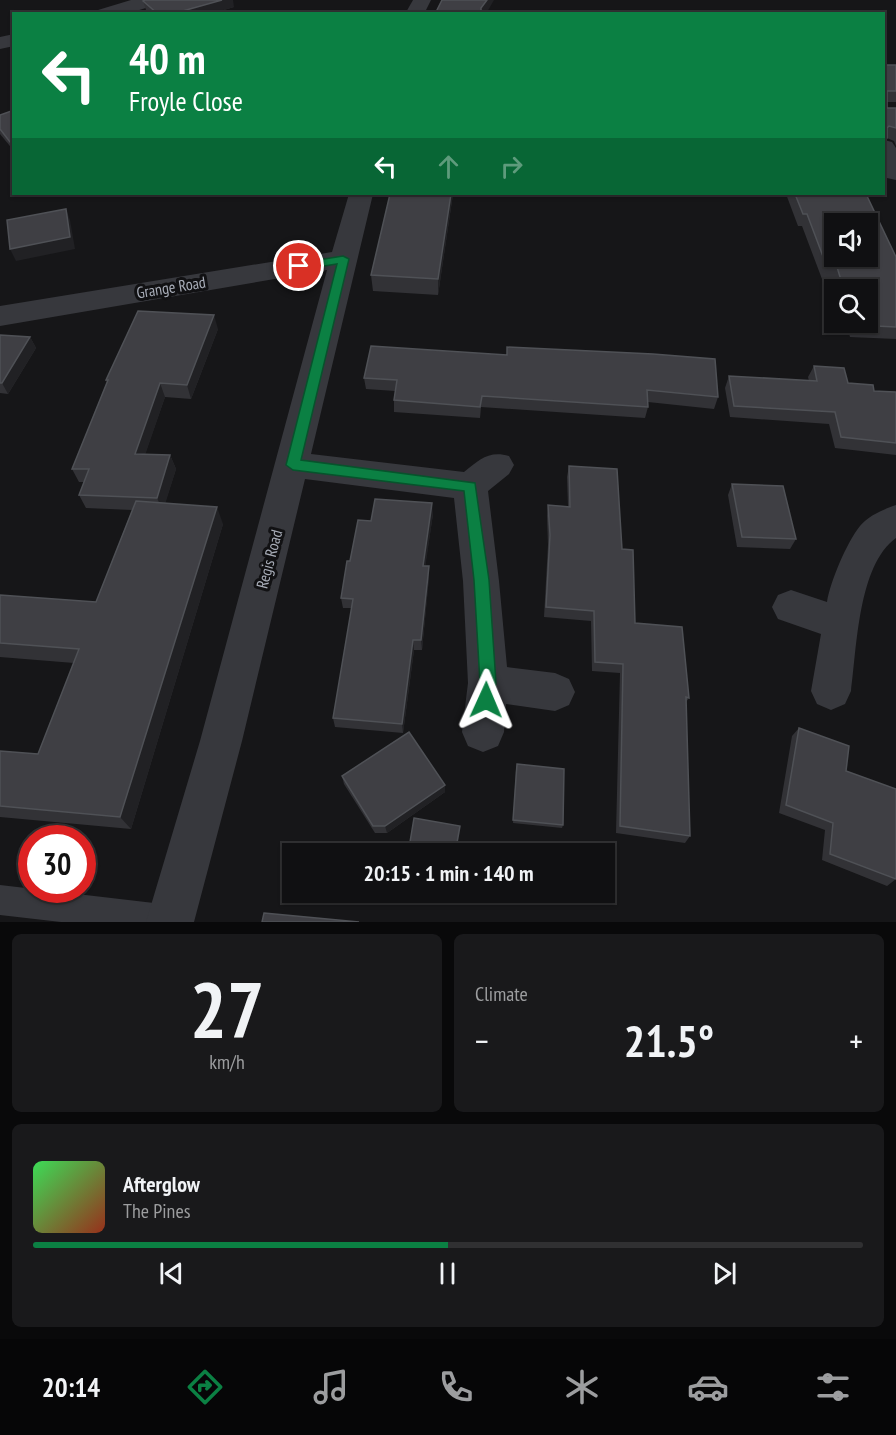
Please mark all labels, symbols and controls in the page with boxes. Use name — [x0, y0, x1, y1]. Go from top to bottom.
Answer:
text: 40 m — [129, 31, 206, 86]
icon: left — [30, 36, 108, 114]
text: Froyle Close — [129, 84, 243, 118]
icon: left — [369, 150, 402, 183]
icon: ahead — [432, 150, 465, 183]
icon: right — [495, 150, 528, 183]
map controls — [824, 213, 878, 333]
button: sound — [824, 213, 878, 267]
pin — [273, 240, 324, 291]
icon: arrive — [282, 249, 315, 282]
street label: Grange Road — [135, 272, 207, 302]
button: search — [824, 279, 878, 333]
street label: Regis Road — [252, 527, 286, 591]
position arrow — [454, 668, 518, 732]
speed limit sign: 30 — [18, 825, 96, 903]
text: 20:15 · 1 min · 140 m — [363, 859, 534, 887]
text: 27 — [190, 959, 264, 1060]
text: Climate — [475, 981, 528, 1007]
text: 21.5° — [624, 1011, 714, 1069]
text: − — [475, 1019, 489, 1062]
text: + — [849, 1019, 863, 1062]
text: km/h — [209, 1049, 245, 1075]
text: Afterglow — [123, 1170, 200, 1198]
text: The Pines — [123, 1198, 190, 1224]
icon: previous — [155, 1257, 188, 1290]
icon: pause — [431, 1257, 464, 1290]
icon: next — [708, 1257, 741, 1290]
icon: directions — [184, 1366, 226, 1408]
icon: music — [310, 1366, 352, 1408]
icon: phone — [435, 1366, 477, 1408]
icon: climate — [561, 1366, 603, 1408]
icon: car — [687, 1366, 729, 1408]
icon: filters — [812, 1366, 854, 1408]
text: 20:14 — [42, 1370, 100, 1404]

